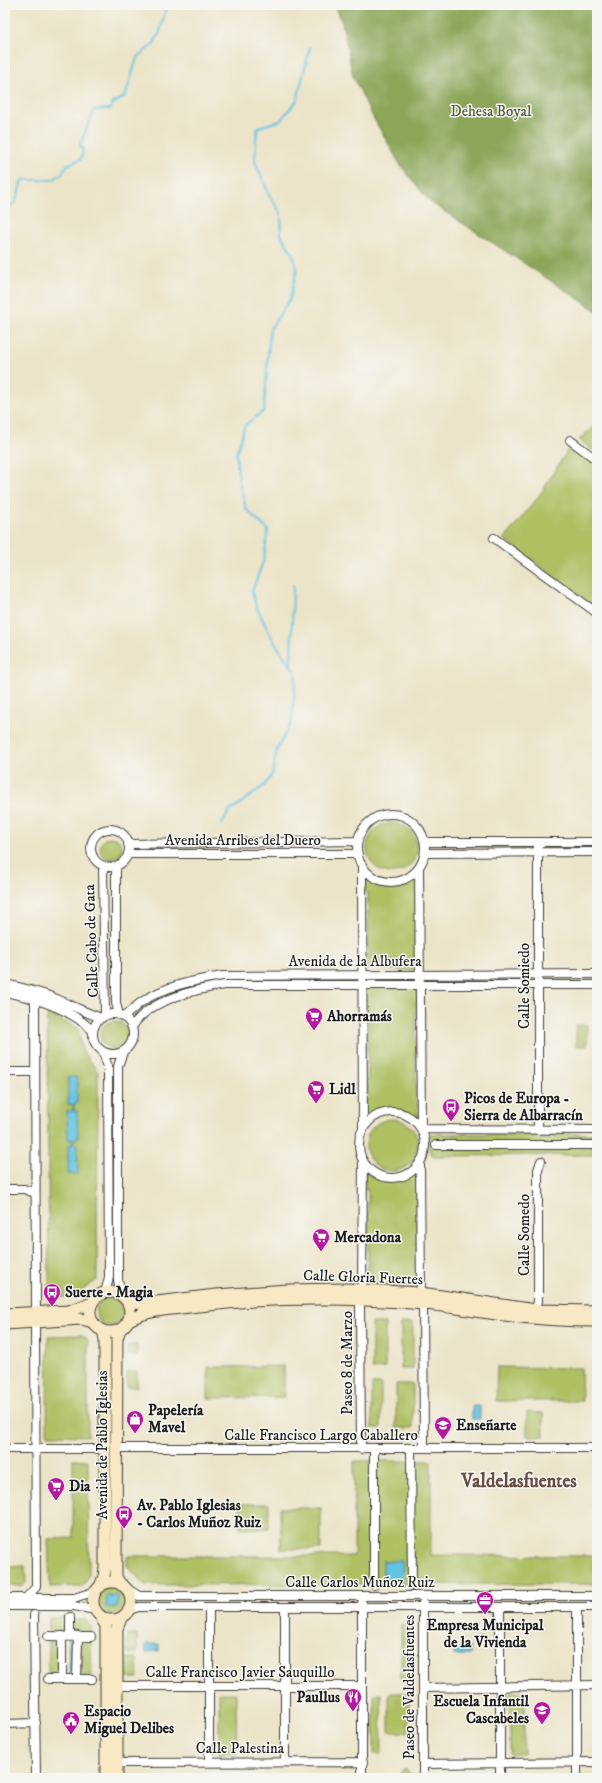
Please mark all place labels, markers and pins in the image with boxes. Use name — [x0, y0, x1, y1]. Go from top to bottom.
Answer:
supermarket icon: Ahorramás — [304, 1006, 324, 1031]
place label: Ahorramás — [326, 1007, 392, 1026]
supermarket icon: Lidl — [306, 1079, 326, 1104]
place label: Lidl — [329, 1080, 356, 1099]
place label: Picos de Europa - Sierra de Albarracín — [464, 1089, 583, 1125]
bus stop icon: Picos de Europa - Sierra de Albarracín — [441, 1097, 461, 1122]
supermarket icon: Mercadona — [311, 1227, 331, 1252]
place label: Mercadona — [334, 1228, 402, 1247]
bus stop icon: Suerte - Magia — [42, 1282, 62, 1307]
place label: Suerte - Magia — [65, 1283, 154, 1302]
place label: Papelería Mavel — [148, 1401, 204, 1437]
shop icon: Papelería Mavel — [125, 1409, 145, 1434]
school or university icon: Enseñarte — [433, 1415, 453, 1440]
place label: Enseñarte — [456, 1416, 517, 1435]
supermarket icon: Dia — [46, 1476, 66, 1501]
place label: Dia — [69, 1477, 91, 1496]
place label: Av. Pablo Iglesias - Carlos Muñoz Ruiz — [136, 1496, 262, 1532]
bus stop icon: Av. Pablo Iglesias - Carlos Muñoz Ruiz — [114, 1504, 134, 1529]
office icon: Empresa Municipal de la Vivienda — [475, 1590, 495, 1615]
place label: Empresa Municipal de la Vivienda — [427, 1616, 544, 1652]
restaurant icon: Paullus — [343, 1687, 363, 1712]
place label: Paullus — [296, 1688, 340, 1707]
place label: Escuela Infantil Cascabeles — [433, 1692, 529, 1728]
school or university icon: Escuela Infantil Cascabeles — [532, 1700, 552, 1725]
place label: Espacio Miguel Delibes — [84, 1702, 174, 1738]
public building icon: Espacio Miguel Delibes — [61, 1710, 81, 1735]

